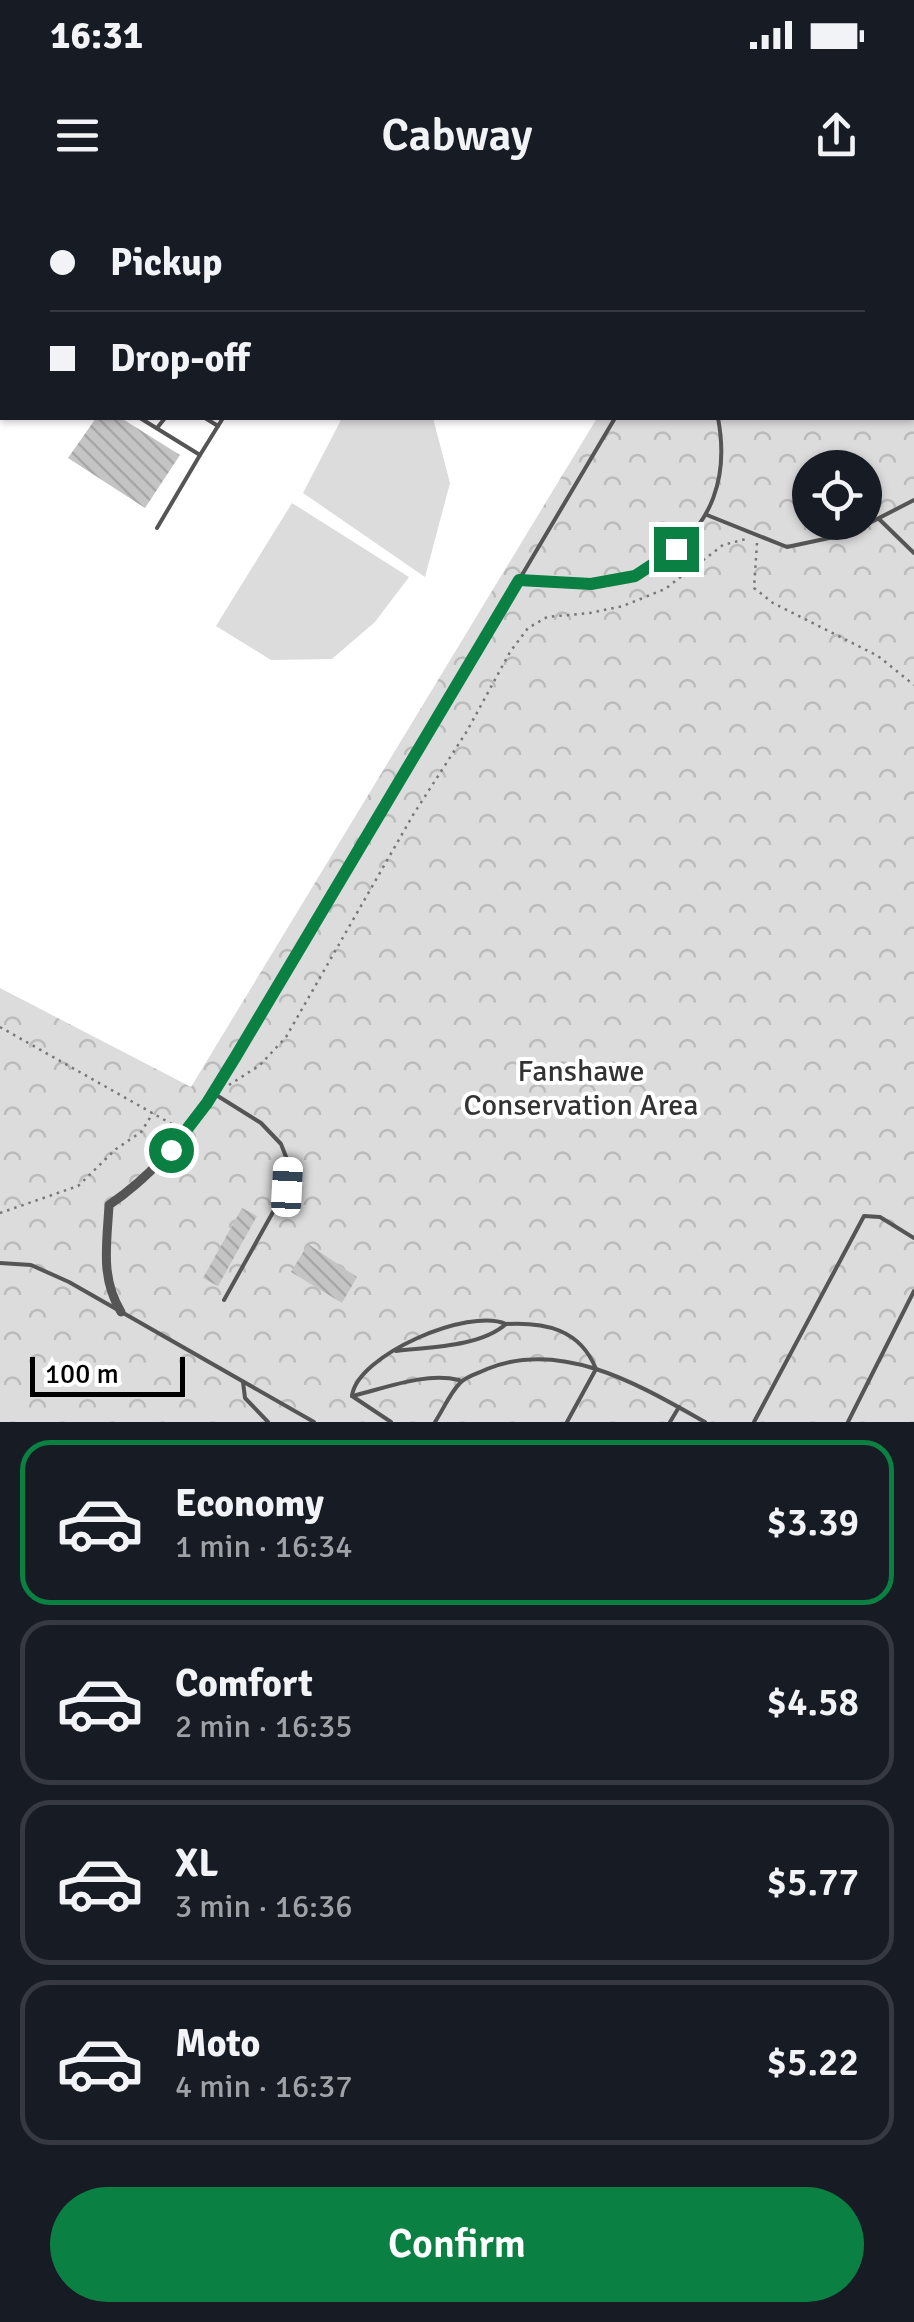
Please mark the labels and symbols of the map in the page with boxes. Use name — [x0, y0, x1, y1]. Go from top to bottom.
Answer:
route end — [654, 527, 699, 572]
park label: Fanshawe Conservation Area — [464, 1053, 698, 1124]
route start — [149, 1128, 194, 1173]
car — [270, 1156, 304, 1218]
scale bar — [30, 1352, 185, 1396]

